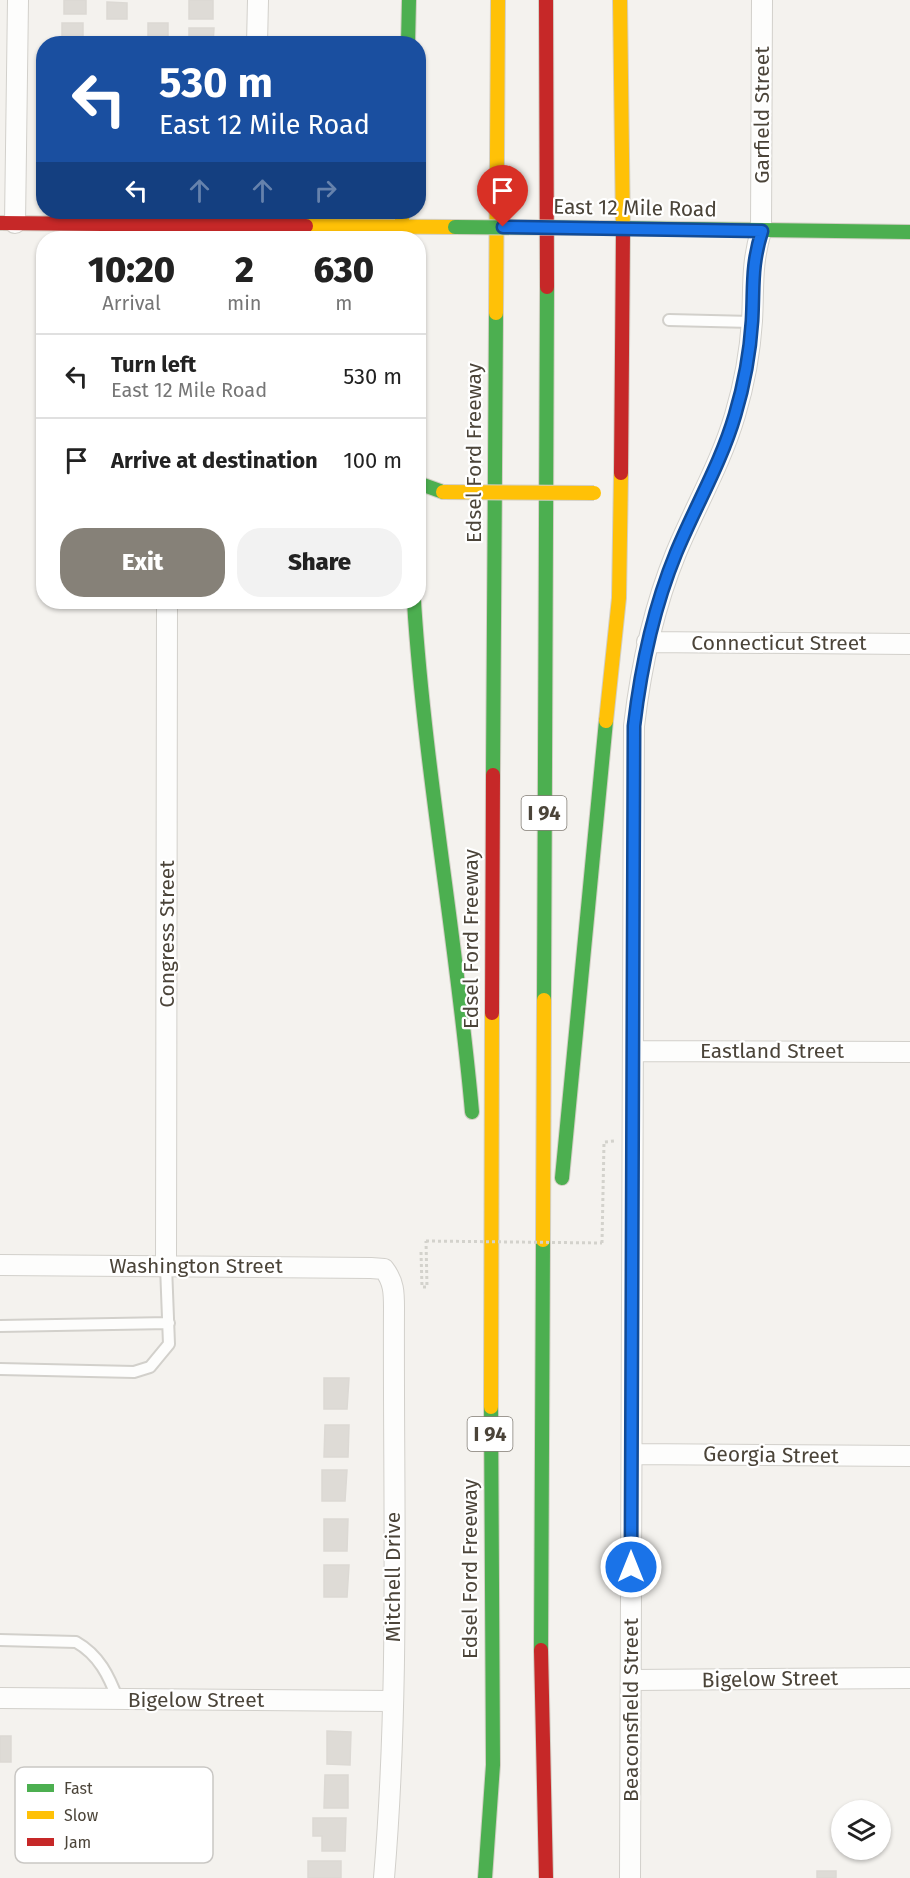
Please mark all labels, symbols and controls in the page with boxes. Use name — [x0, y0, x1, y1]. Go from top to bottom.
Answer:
street label: Garfield Street — [749, 46, 775, 184]
text: 530 m — [159, 58, 273, 108]
icon: left — [60, 60, 138, 138]
text: East 12 Mile Road — [159, 109, 370, 141]
pin — [477, 165, 528, 227]
icon: left — [120, 174, 153, 207]
icon: ahead — [183, 174, 216, 207]
icon: ahead — [246, 174, 279, 207]
icon: right — [309, 174, 342, 207]
icon: arrive — [486, 174, 519, 207]
street label: East 12 Mile Road — [553, 194, 717, 222]
text: 10:20 — [88, 248, 175, 292]
text: 2 — [235, 248, 254, 292]
text: 630 — [313, 248, 374, 292]
text: Arrival — [102, 291, 161, 315]
text: min — [227, 291, 262, 315]
text: m — [335, 291, 352, 315]
text: Turn left — [111, 351, 196, 378]
icon: left — [60, 360, 93, 393]
street label: Edsel Ford Freeway — [461, 362, 487, 543]
text: 530 m — [343, 363, 402, 390]
text: East 12 Mile Road — [111, 378, 267, 402]
icon: arrive — [60, 444, 93, 477]
text: Arrive at destination — [111, 447, 318, 474]
text: 100 m — [343, 447, 402, 474]
button: Exit — [60, 528, 225, 597]
button: Share — [237, 528, 402, 597]
street label: Connecticut Street — [691, 630, 867, 656]
road number: I 94 — [522, 796, 566, 830]
street label: Edsel Ford Freeway — [458, 848, 484, 1029]
street label: Congress Street — [154, 860, 180, 1008]
street label: Eastland Street — [700, 1038, 845, 1064]
street label: Washington Street — [109, 1253, 283, 1279]
road number: I 94 — [468, 1417, 512, 1451]
street label: Georgia Street — [703, 1441, 839, 1469]
street label: Edsel Ford Freeway — [457, 1478, 483, 1659]
street label: Mitchell Drive — [380, 1512, 406, 1642]
position arrow — [599, 1535, 663, 1599]
street label: Beaconsfield Street — [618, 1618, 644, 1802]
street label: Bigelow Street — [701, 1665, 839, 1693]
street label: Bigelow Street — [128, 1687, 265, 1713]
legend — [15, 1767, 213, 1863]
text: Fast — [64, 1779, 93, 1798]
map controls — [831, 1800, 891, 1860]
button: layers — [831, 1800, 891, 1860]
text: Slow — [64, 1806, 99, 1825]
text: Jam — [64, 1833, 91, 1852]

